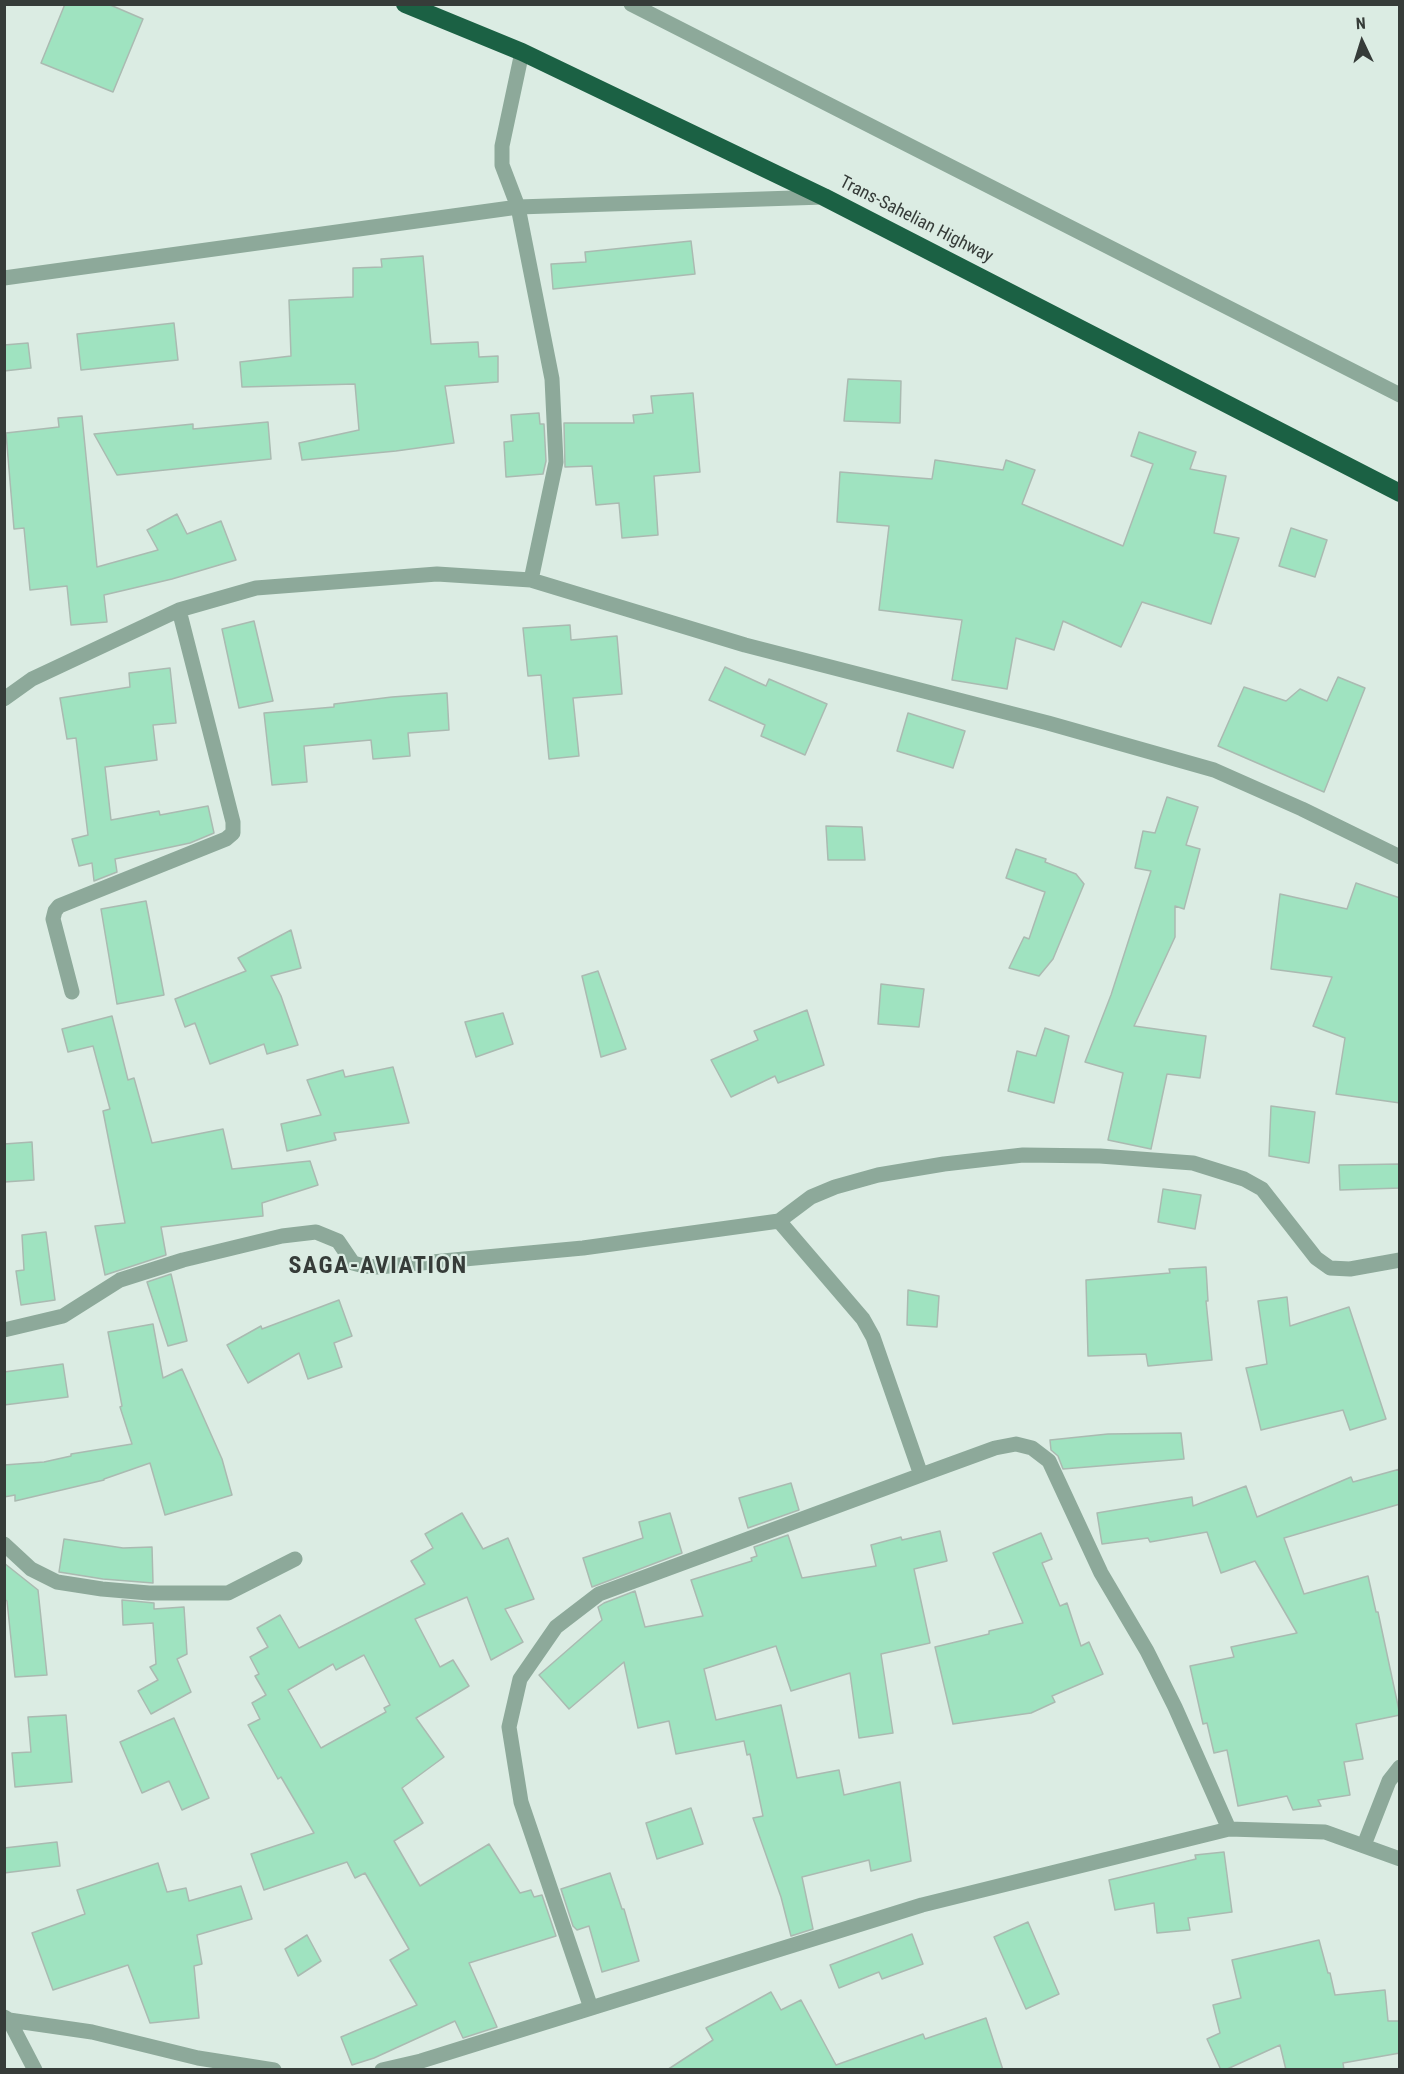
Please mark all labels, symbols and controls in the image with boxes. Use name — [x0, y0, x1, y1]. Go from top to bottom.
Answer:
north arrow — [1332, 12, 1392, 72]
text: N — [1355, 14, 1366, 33]
street label: Trans-Sahelian Highway — [836, 172, 996, 268]
district label: SAGA-AVIATION — [288, 1253, 468, 1281]

